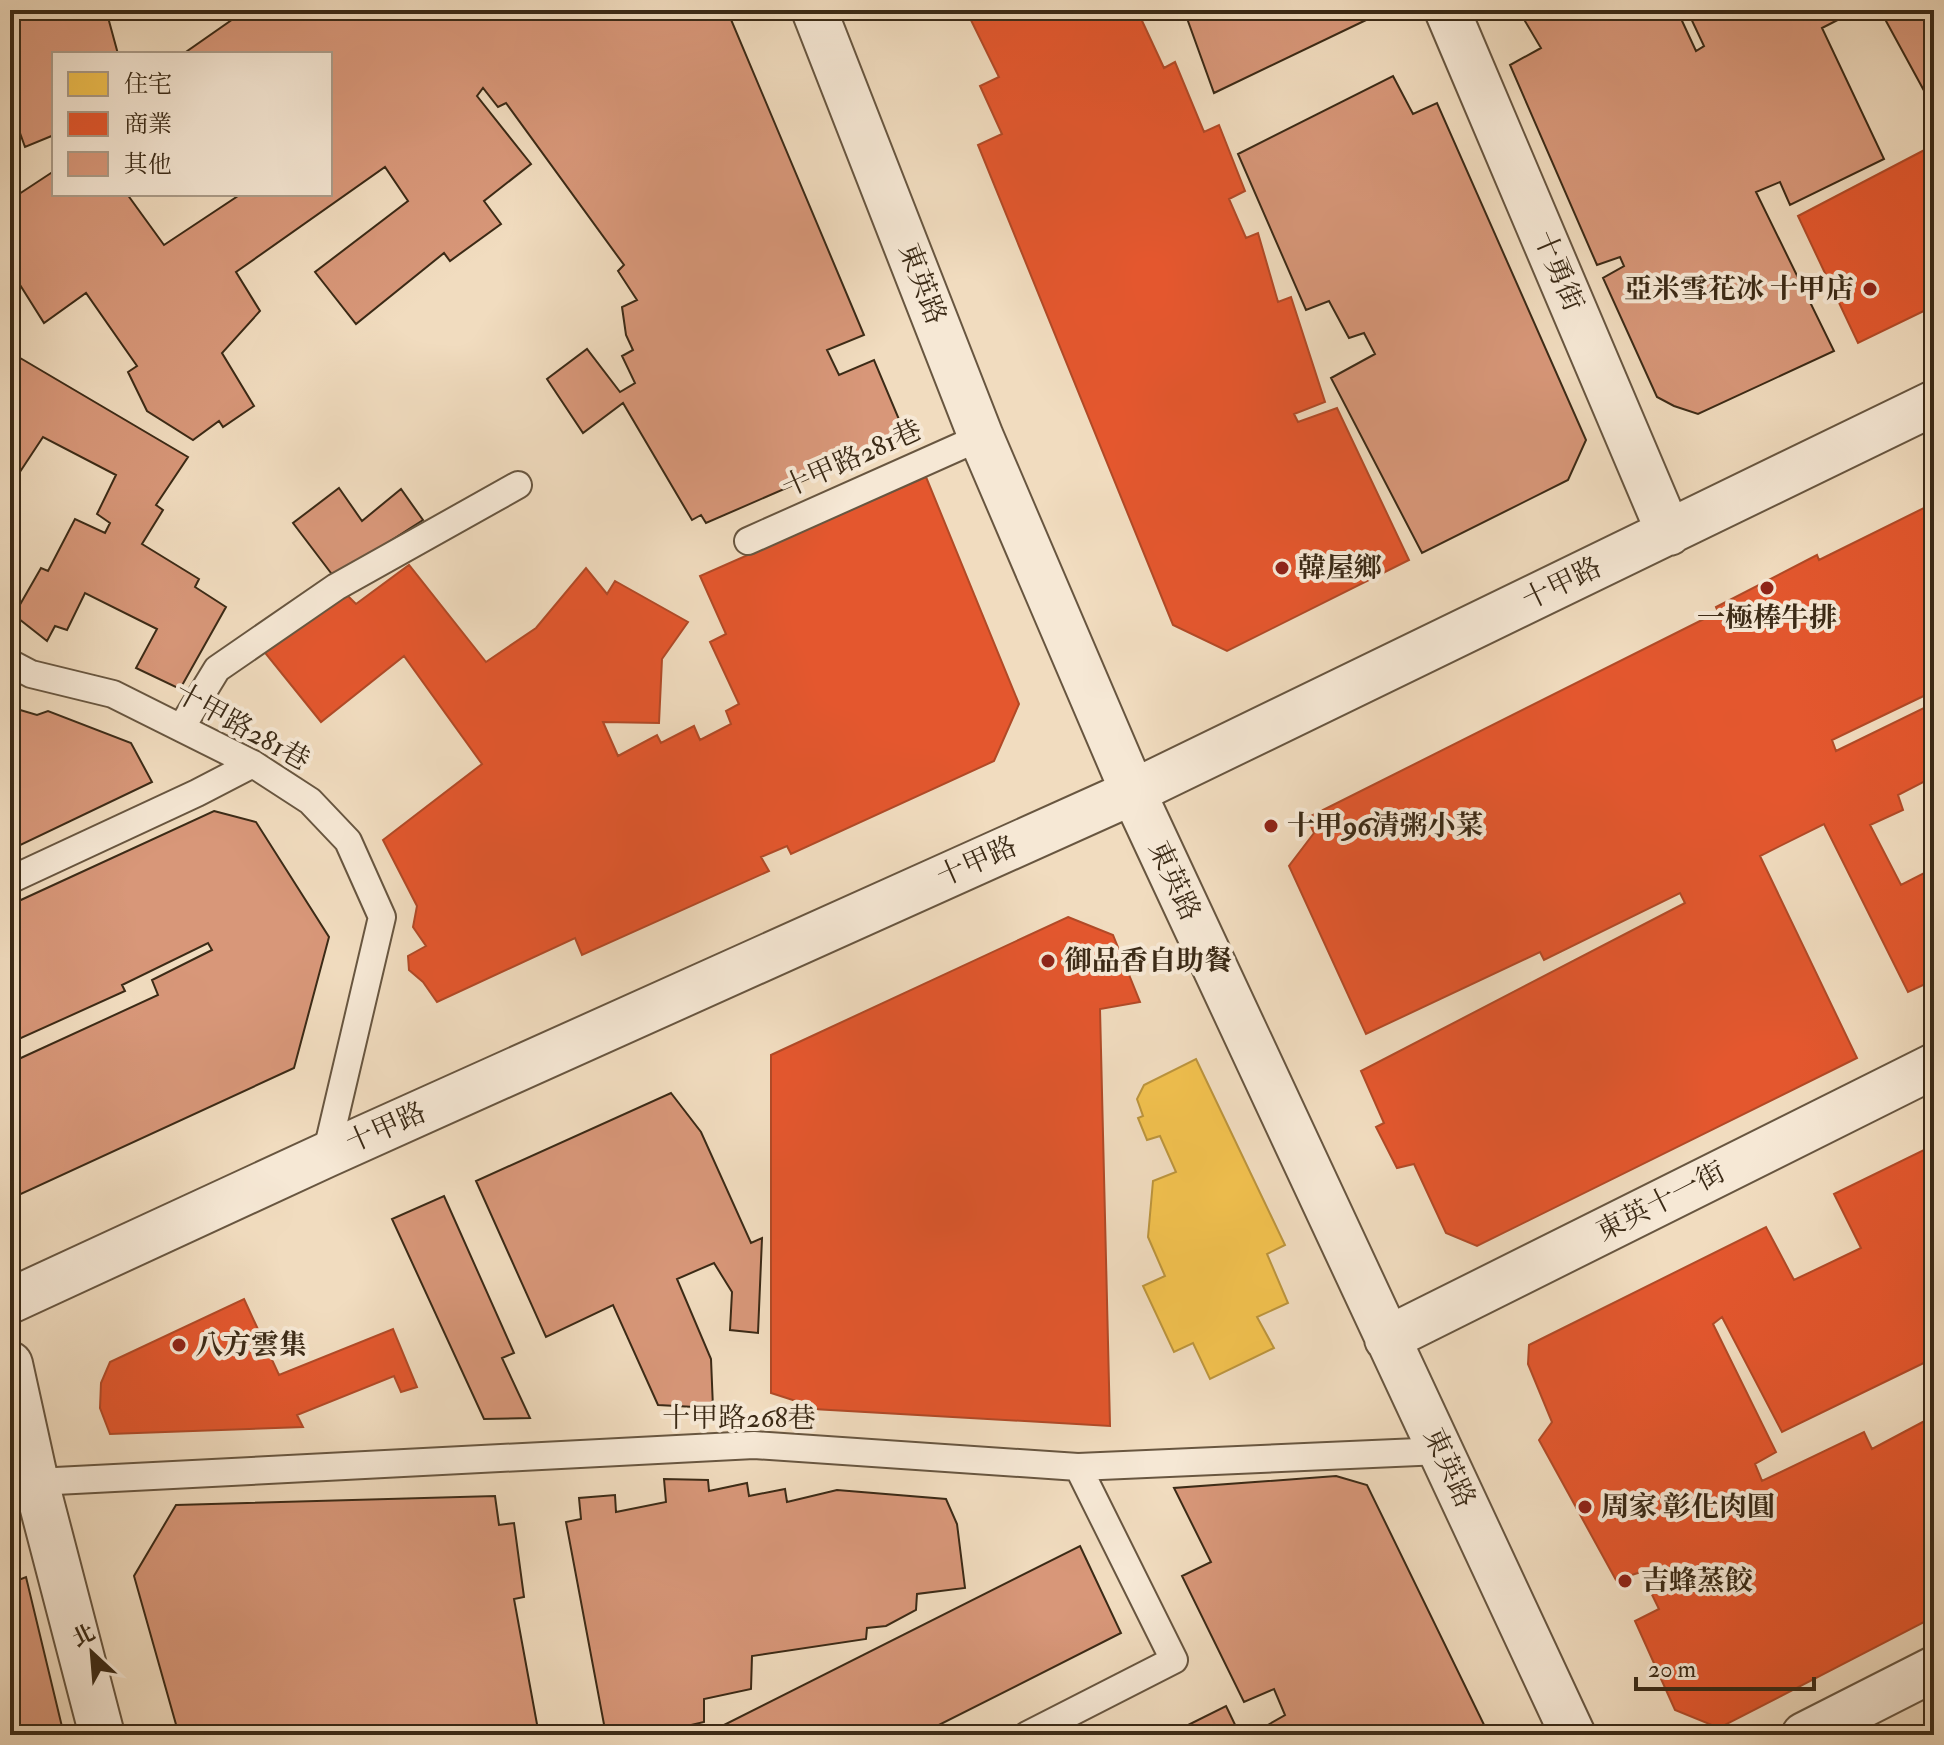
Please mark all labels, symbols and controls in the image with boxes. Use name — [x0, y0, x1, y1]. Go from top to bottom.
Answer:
legend — [52, 52, 332, 196]
text: 住宅 — [124, 69, 172, 100]
text: 商業 — [124, 109, 172, 140]
text: 其他 — [124, 149, 172, 180]
street label: 十勇街 — [1525, 225, 1591, 317]
street label: 東英路 — [891, 239, 953, 329]
place label: 亞米雪花冰 十甲店 — [1624, 272, 1854, 307]
marker: 亞米雪花冰 十甲店 — [1861, 280, 1879, 298]
street label: 十甲路281巷 — [777, 413, 927, 505]
street label: 十甲路 — [1517, 550, 1607, 618]
place label: 韓屋鄉 — [1298, 551, 1382, 586]
marker: 韓屋鄉 — [1273, 559, 1291, 577]
marker: 一極棒牛排 — [1758, 579, 1776, 597]
place label: 一極棒牛排 — [1697, 601, 1837, 636]
street label: 十甲路281巷 — [168, 675, 316, 779]
place label: 十甲96清粥小菜 — [1287, 809, 1483, 844]
marker: 十甲96清粥小菜 — [1262, 817, 1280, 835]
street label: 十甲路 — [932, 829, 1022, 895]
street label: 東英路 — [1140, 836, 1208, 926]
place label: 御品香自助餐 — [1064, 944, 1232, 979]
marker: 御品香自助餐 — [1039, 952, 1057, 970]
street label: 十甲路 — [341, 1095, 431, 1161]
street label: 東英十一街 — [1591, 1155, 1731, 1249]
place label: 八方雲集 — [195, 1328, 307, 1363]
marker: 八方雲集 — [170, 1336, 188, 1354]
street label: 十甲路268巷 — [662, 1401, 816, 1436]
street label: 東英路 — [1415, 1423, 1483, 1513]
place label: 周家 彰化肉圓 — [1601, 1490, 1775, 1525]
marker: 周家 彰化肉圓 — [1576, 1498, 1594, 1516]
place label: 吉蜂蒸餃 — [1641, 1564, 1753, 1599]
marker: 吉蜂蒸餃 — [1616, 1572, 1634, 1590]
north arrow — [52, 1613, 132, 1693]
text: 北 — [68, 1619, 100, 1653]
scale bar — [1636, 1641, 1814, 1691]
text: 20 m — [1648, 1654, 1697, 1685]

